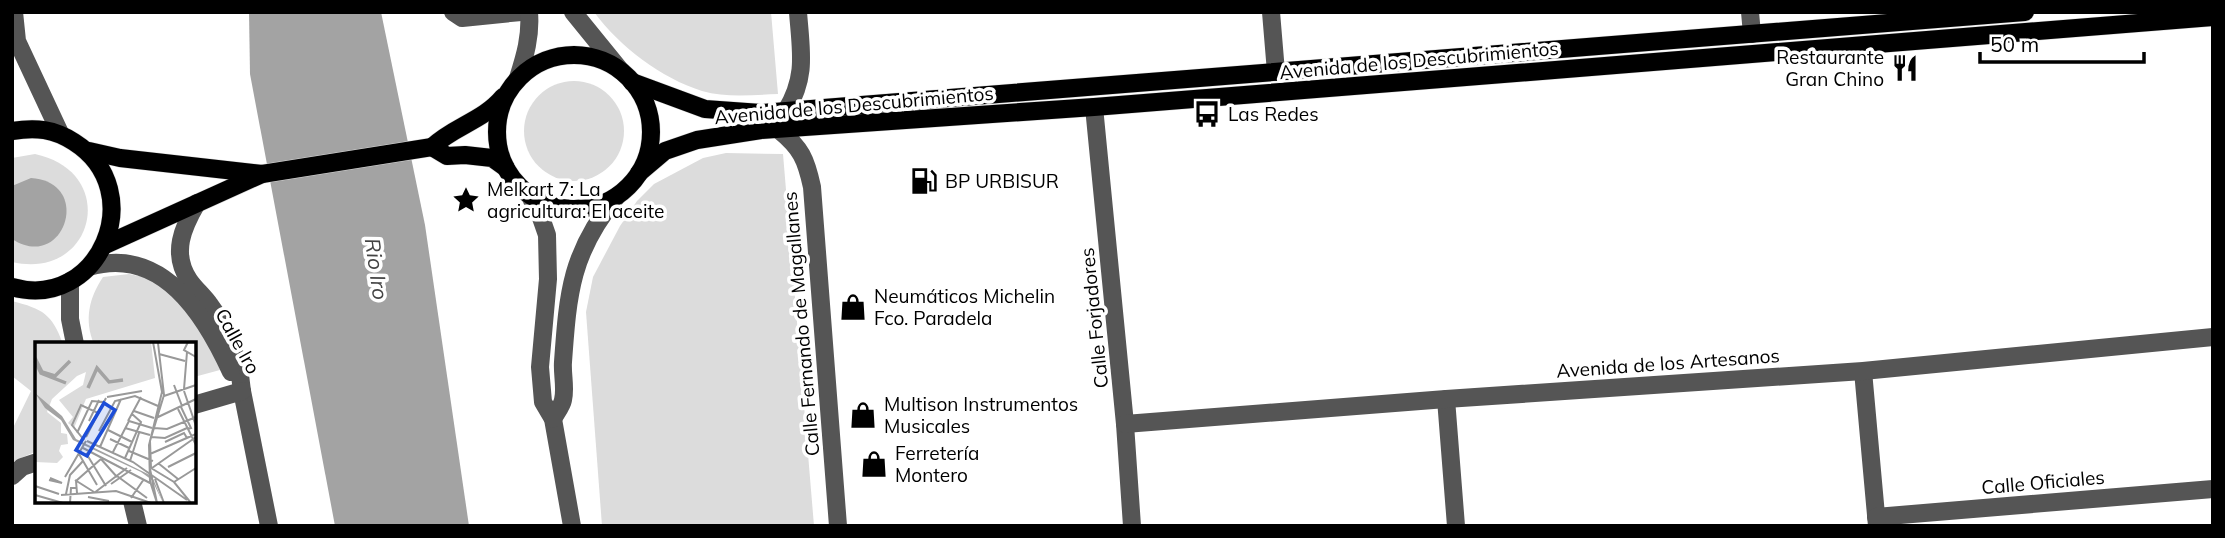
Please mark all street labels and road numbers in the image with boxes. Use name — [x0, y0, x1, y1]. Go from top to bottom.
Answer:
street label: Avenida de los Descubrimientos — [1278, 36, 1560, 84]
street label: Avenida de los Descubrimientos — [713, 81, 995, 129]
street label: Calle Fernando de Magallanes — [777, 191, 825, 457]
street label: Calle Forjadores — [1075, 247, 1113, 389]
street label: Calle Iro — [210, 304, 266, 378]
street label: Avenida de los Artesanos — [1555, 343, 1781, 383]
street label: Calle Oficiales — [1980, 465, 2106, 499]

